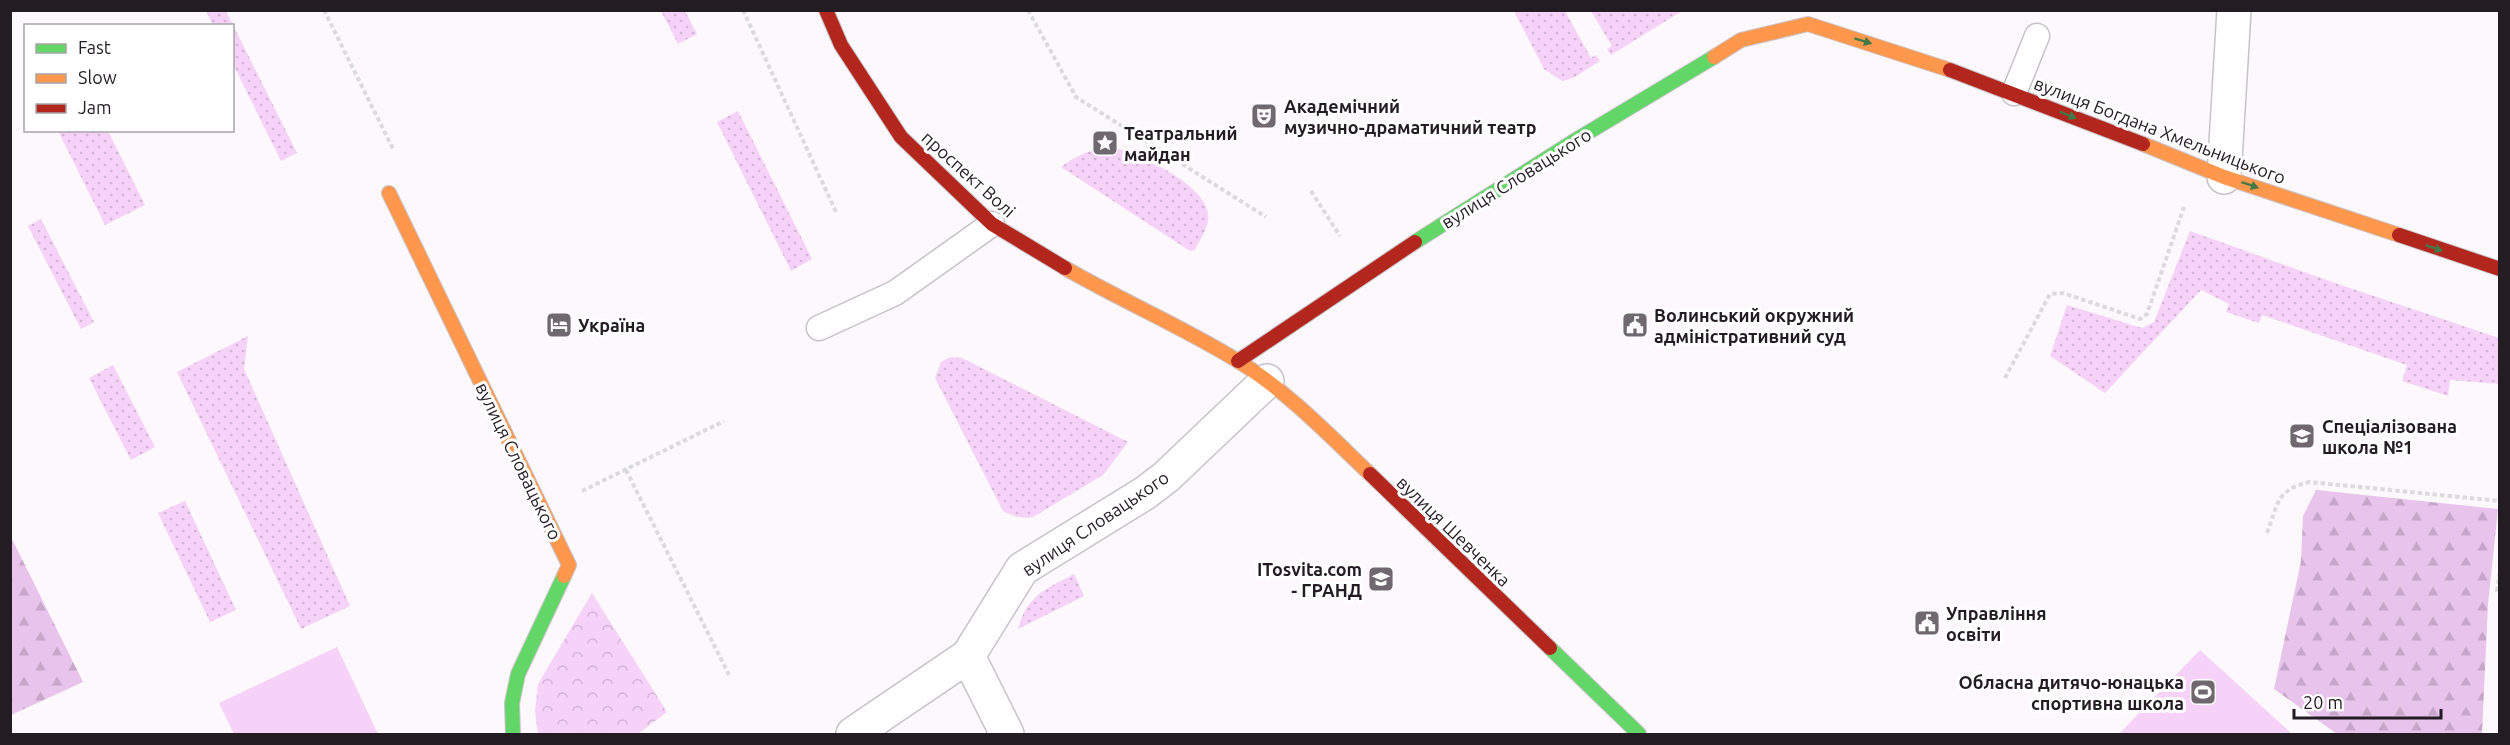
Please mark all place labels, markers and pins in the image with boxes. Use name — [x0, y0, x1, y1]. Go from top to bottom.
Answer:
place label: Академічний музично-драматичний театр — [1284, 96, 1536, 137]
theatre icon: Академічний музично-драматичний театр — [1249, 101, 1279, 131]
place label: Театральний майдан — [1124, 123, 1238, 164]
place icon: Театральний майдан — [1090, 128, 1120, 158]
place label: Волинський окружний адміністративний суд — [1654, 305, 1854, 346]
hotel icon: Україна — [544, 310, 574, 340]
public building icon: Волинський окружний адміністративний суд — [1620, 310, 1650, 340]
place label: Україна — [578, 315, 645, 335]
place label: Спеціалізована школа №1 — [2322, 416, 2457, 457]
school or university icon: Спеціалізована школа №1 — [2287, 421, 2317, 451]
place label: ITosvita.com - ГРАНД — [1257, 559, 1362, 600]
school or university icon: ITosvita.com - ГРАНД — [1366, 564, 1396, 594]
place label: Управління освіти — [1946, 603, 2046, 644]
public building icon: Управління освіти — [1912, 608, 1942, 638]
place label: Обласна дитячо-юнацька спортивна школа — [1959, 672, 2184, 713]
sports icon: Обласна дитячо-юнацька спортивна школа — [2188, 677, 2218, 707]

